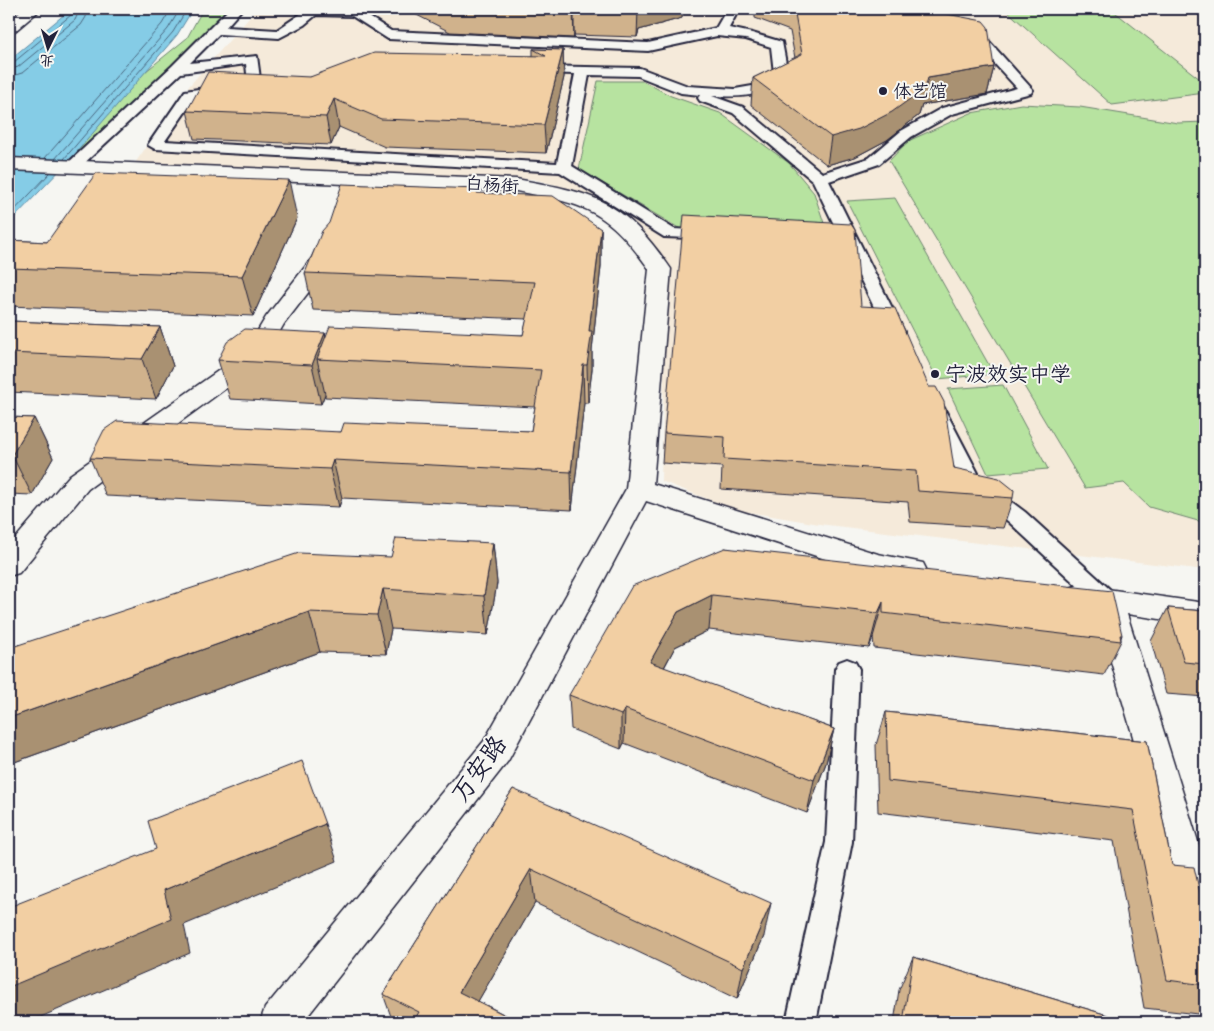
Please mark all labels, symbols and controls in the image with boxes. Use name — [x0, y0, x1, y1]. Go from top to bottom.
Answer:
north arrow — [22, 22, 72, 72]
text: 北 — [39, 51, 55, 70]
place label: 体艺馆 — [893, 80, 947, 102]
marker: 体艺馆 — [877, 85, 889, 97]
street label: 白杨街 — [464, 172, 520, 198]
place label: 宁波效实中学 — [945, 361, 1071, 387]
marker: 宁波效实中学 — [929, 368, 941, 380]
street label: 万安路 — [444, 729, 514, 809]

